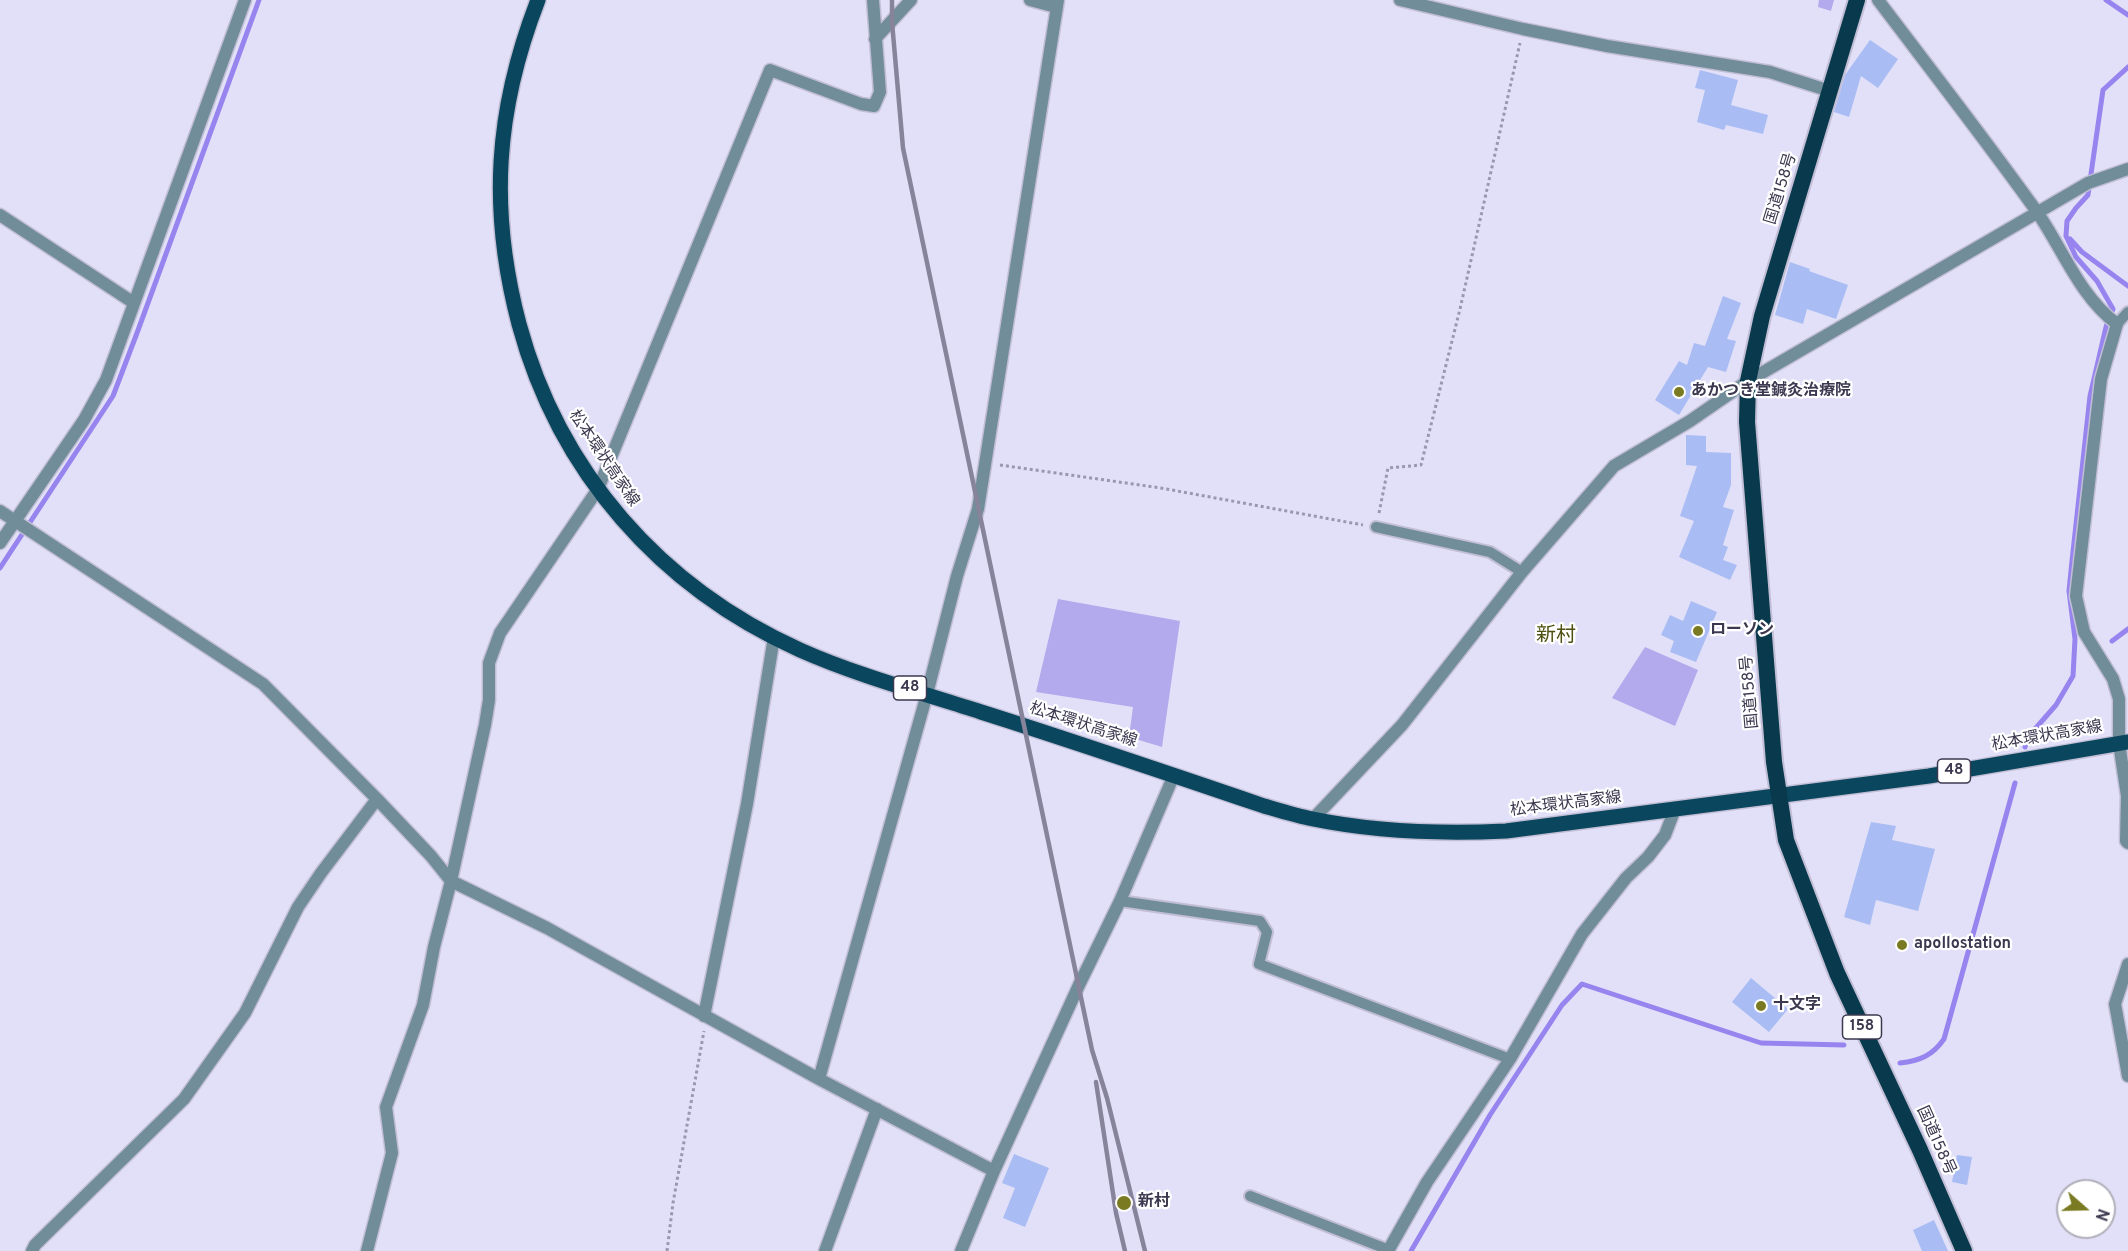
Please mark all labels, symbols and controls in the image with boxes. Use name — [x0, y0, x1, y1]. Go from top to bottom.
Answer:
street label: 国道158号 — [1762, 151, 1802, 227]
place label: あかつき堂鍼灸治療院 — [1691, 382, 1851, 402]
marker: あかつき堂鍼灸治療院 — [1672, 385, 1686, 399]
street label: 松本環状高家線 — [564, 407, 642, 511]
place label: ローソン — [1710, 621, 1774, 641]
marker: ローソン — [1691, 624, 1705, 638]
district label: 新村 — [1536, 625, 1576, 649]
street label: 国道158号 — [1738, 654, 1764, 730]
road number: 48 — [894, 676, 926, 700]
street label: 松本環状高家線 — [1027, 700, 1139, 752]
street label: 松本環状高家線 — [1990, 718, 2104, 756]
road number: 48 — [1938, 759, 1970, 783]
street label: 松本環状高家線 — [1509, 789, 1623, 821]
place label: apollostation — [1914, 935, 2011, 955]
marker: apollostation — [1895, 938, 1909, 952]
place label: 十文字 — [1773, 996, 1821, 1016]
marker: 十文字 — [1754, 999, 1768, 1013]
road number: 158 — [1842, 1015, 1882, 1039]
street label: 国道158号 — [1911, 1103, 1959, 1179]
north arrow — [2056, 1179, 2116, 1239]
place label: 新村 — [1138, 1193, 1170, 1213]
marker: 新村 — [1115, 1194, 1133, 1212]
text: N — [2090, 1206, 2112, 1223]

